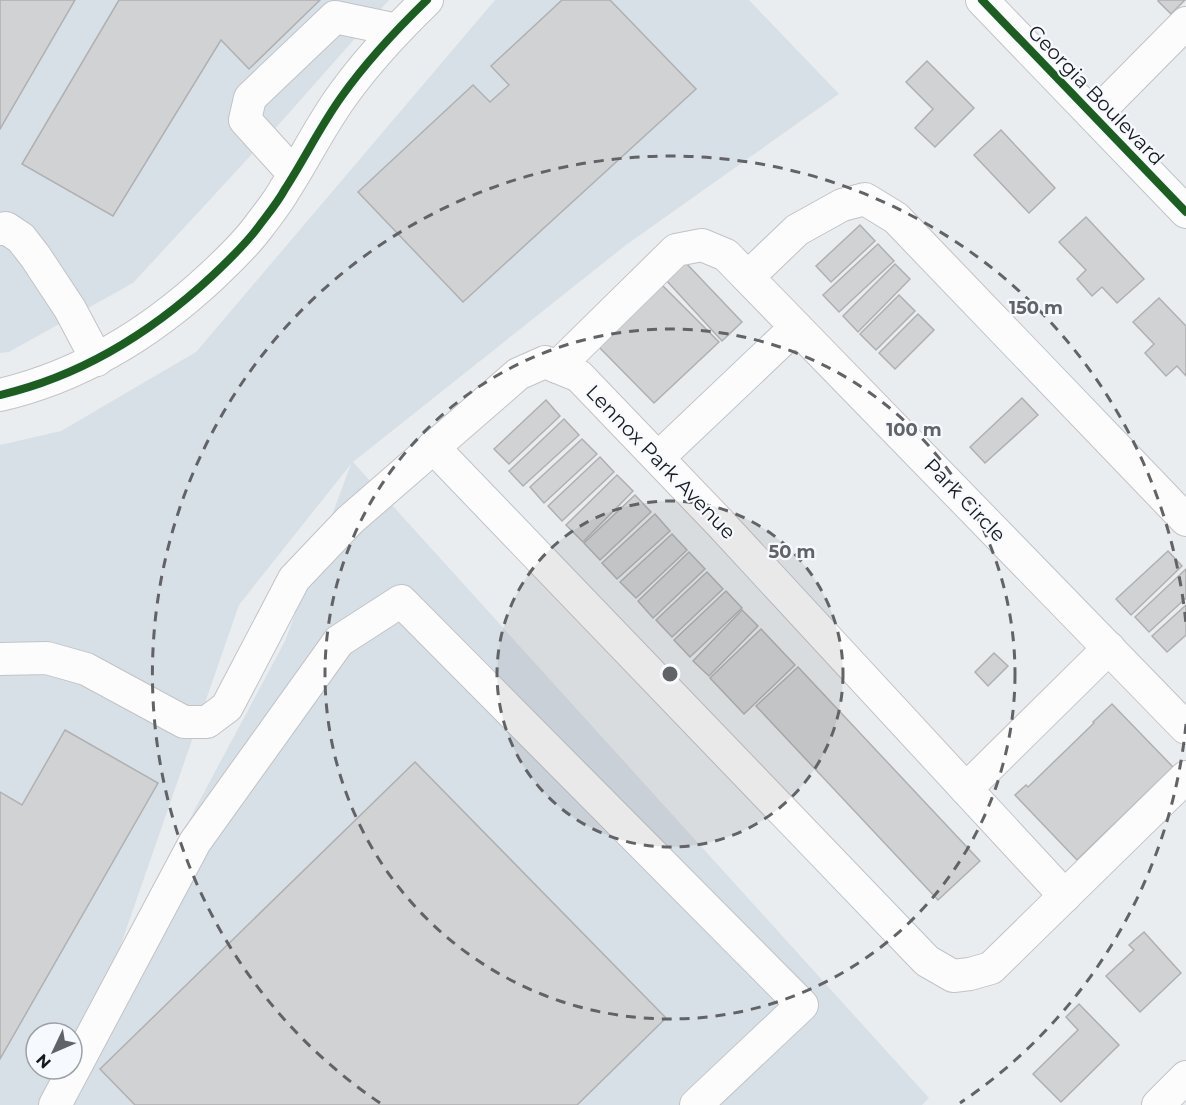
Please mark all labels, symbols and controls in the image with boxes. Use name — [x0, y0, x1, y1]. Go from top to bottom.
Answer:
street label: Georgia Boulevard — [1023, 20, 1169, 170]
text: 150 m — [1009, 297, 1063, 319]
street label: Lennox Park Avenue — [581, 380, 741, 544]
text: 100 m — [886, 419, 942, 441]
street label: Park Circle — [919, 453, 1011, 547]
text: 50 m — [769, 541, 815, 563]
centre of rings — [660, 664, 680, 684]
north arrow — [24, 1021, 84, 1081]
text: N — [32, 1050, 55, 1072]

